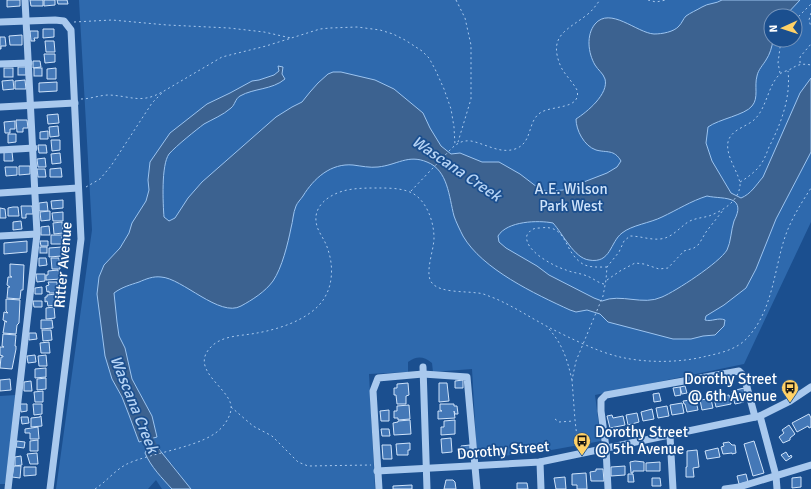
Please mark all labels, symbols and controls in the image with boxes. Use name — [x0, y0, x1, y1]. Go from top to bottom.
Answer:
north arrow — [763, 8, 803, 48]
text: N — [767, 24, 780, 33]
water label: Wascana Creek — [408, 132, 507, 207]
park label: A.E. Wilson Park West — [534, 180, 608, 215]
street label: Ritter Avenue — [50, 221, 76, 309]
water label: Wascana Creek — [105, 353, 163, 458]
place label: Dorothy Street @ 6th Avenue — [684, 370, 777, 405]
bus stop icon: Dorothy Street @ 6th Avenue — [780, 378, 800, 403]
place label: Dorothy Street @ 5th Avenue — [595, 423, 688, 458]
bus stop icon: Dorothy Street @ 5th Avenue — [572, 431, 592, 456]
street label: Dorothy Street — [456, 437, 550, 463]

